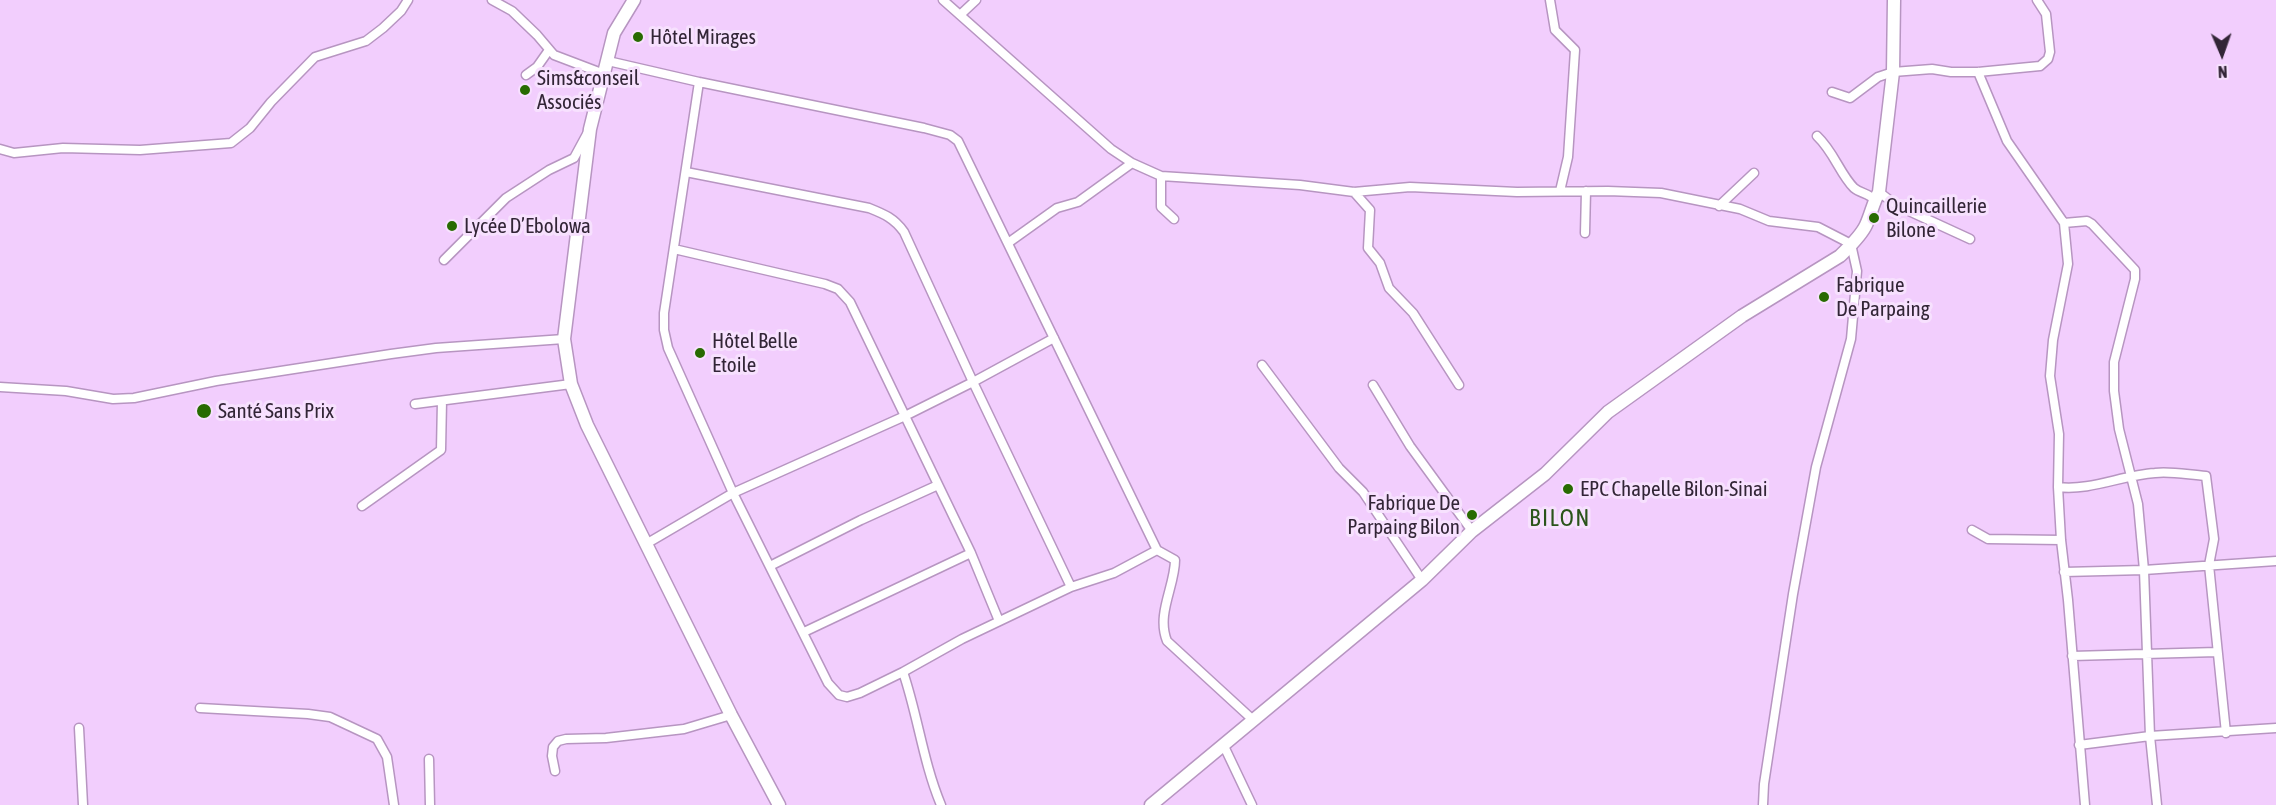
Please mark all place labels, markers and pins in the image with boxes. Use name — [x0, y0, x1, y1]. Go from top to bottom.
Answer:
place label: Hôtel Mirages — [650, 24, 756, 50]
marker: Hôtel Mirages — [631, 30, 645, 44]
place label: Sims&conseil Associés — [537, 65, 639, 115]
marker: Sims&conseil Associés — [518, 83, 532, 97]
place label: Quincaillerie Bilone — [1886, 193, 1987, 243]
marker: Quincaillerie Bilone — [1867, 211, 1881, 225]
place label: Lycée D’Ebolowa — [464, 213, 591, 239]
marker: Lycée D’Ebolowa — [445, 219, 459, 233]
place label: Fabrique De Parpaing — [1836, 272, 1930, 322]
marker: Fabrique De Parpaing — [1817, 290, 1831, 304]
place label: Hôtel Belle Etoile — [712, 328, 798, 378]
marker: Hôtel Belle Etoile — [693, 346, 707, 360]
place label: Santé Sans Prix — [218, 398, 334, 424]
marker: Santé Sans Prix — [195, 402, 213, 420]
place label: EPC Chapelle Bilon-Sinai — [1580, 476, 1768, 502]
marker: EPC Chapelle Bilon-Sinai — [1561, 482, 1575, 496]
place label: Fabrique De Parpaing Bilon — [1347, 490, 1460, 540]
marker: Fabrique De Parpaing Bilon — [1465, 508, 1479, 522]

